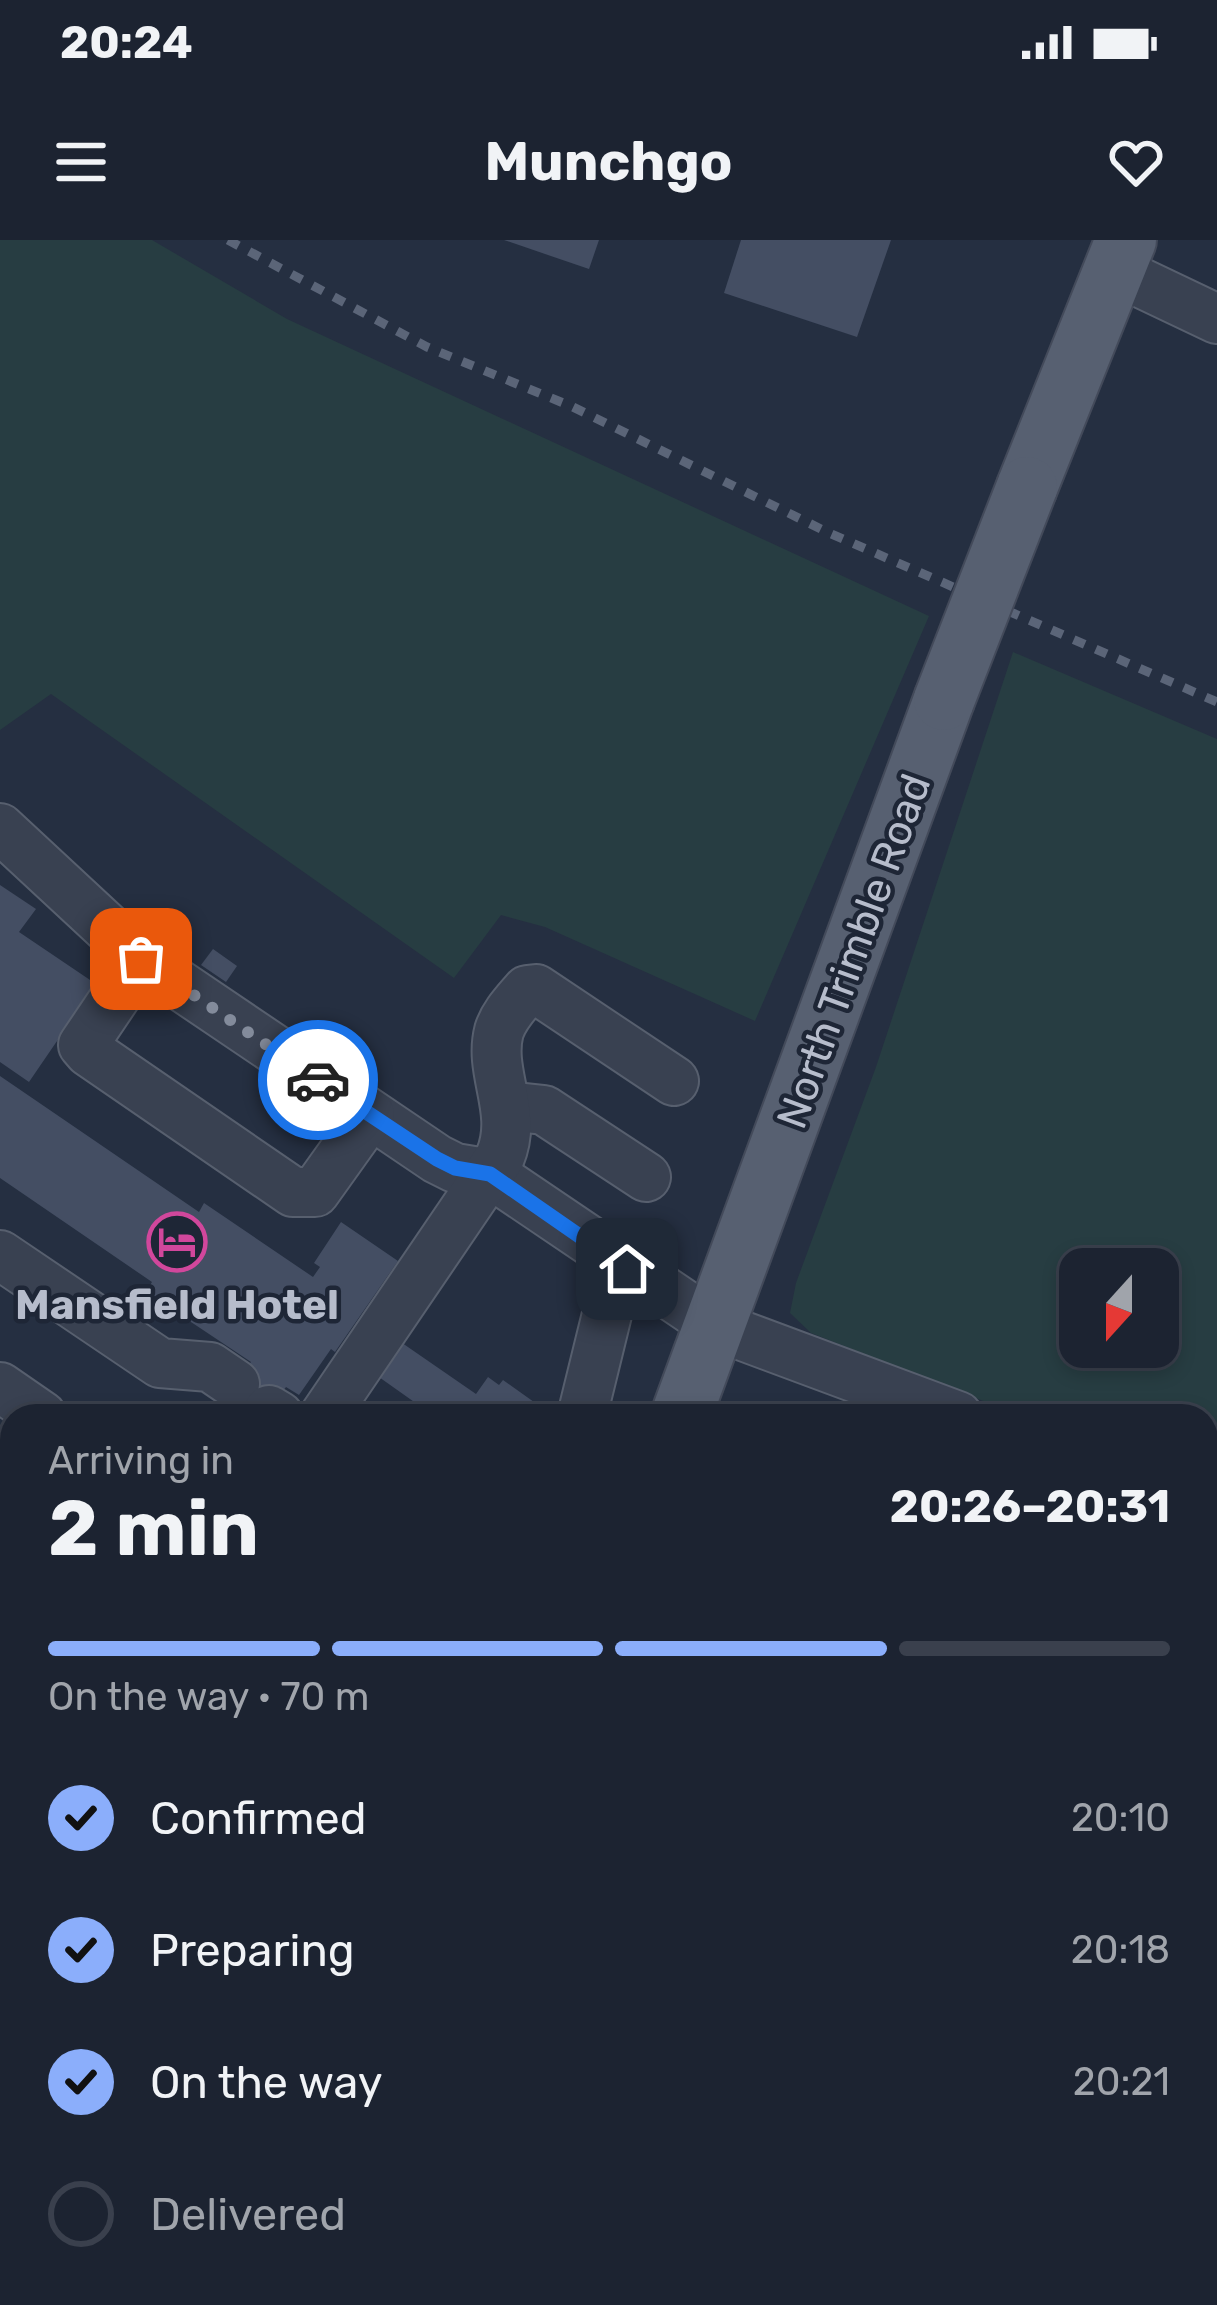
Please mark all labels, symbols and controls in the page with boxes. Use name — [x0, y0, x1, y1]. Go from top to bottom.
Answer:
text: 20:24 — [60, 16, 193, 69]
icon: menu — [48, 129, 114, 195]
icon: heart — [1103, 129, 1169, 195]
text: Munchgo — [484, 130, 733, 194]
street label: North Trimble Road — [767, 767, 941, 1135]
pin — [90, 908, 192, 1010]
icon: bag — [108, 926, 174, 992]
courier — [258, 1020, 378, 1140]
icon: car — [285, 1047, 351, 1113]
hotel icon: Mansfield Hotel — [146, 1211, 208, 1273]
pin — [576, 1218, 678, 1320]
icon: home — [594, 1236, 660, 1302]
north arrow — [1059, 1248, 1179, 1368]
map controls — [1059, 1248, 1179, 1368]
place label: Mansfield Hotel — [15, 1280, 339, 1330]
text: Arriving in — [48, 1438, 234, 1484]
text: 20:26–20:31 — [890, 1480, 1170, 1533]
text: 2 min — [48, 1482, 259, 1575]
text: On the way · 70 m — [48, 1674, 370, 1720]
icon: check — [48, 1785, 114, 1851]
text: Confirmed — [150, 1792, 367, 1845]
text: 20:10 — [1071, 1795, 1170, 1841]
icon: check — [48, 1917, 114, 1983]
text: Preparing — [150, 1924, 355, 1977]
text: 20:18 — [1071, 1927, 1170, 1973]
icon: check — [48, 2049, 114, 2115]
text: On the way — [150, 2056, 383, 2109]
text: 20:21 — [1073, 2059, 1170, 2105]
text: Delivered — [150, 2188, 346, 2241]

